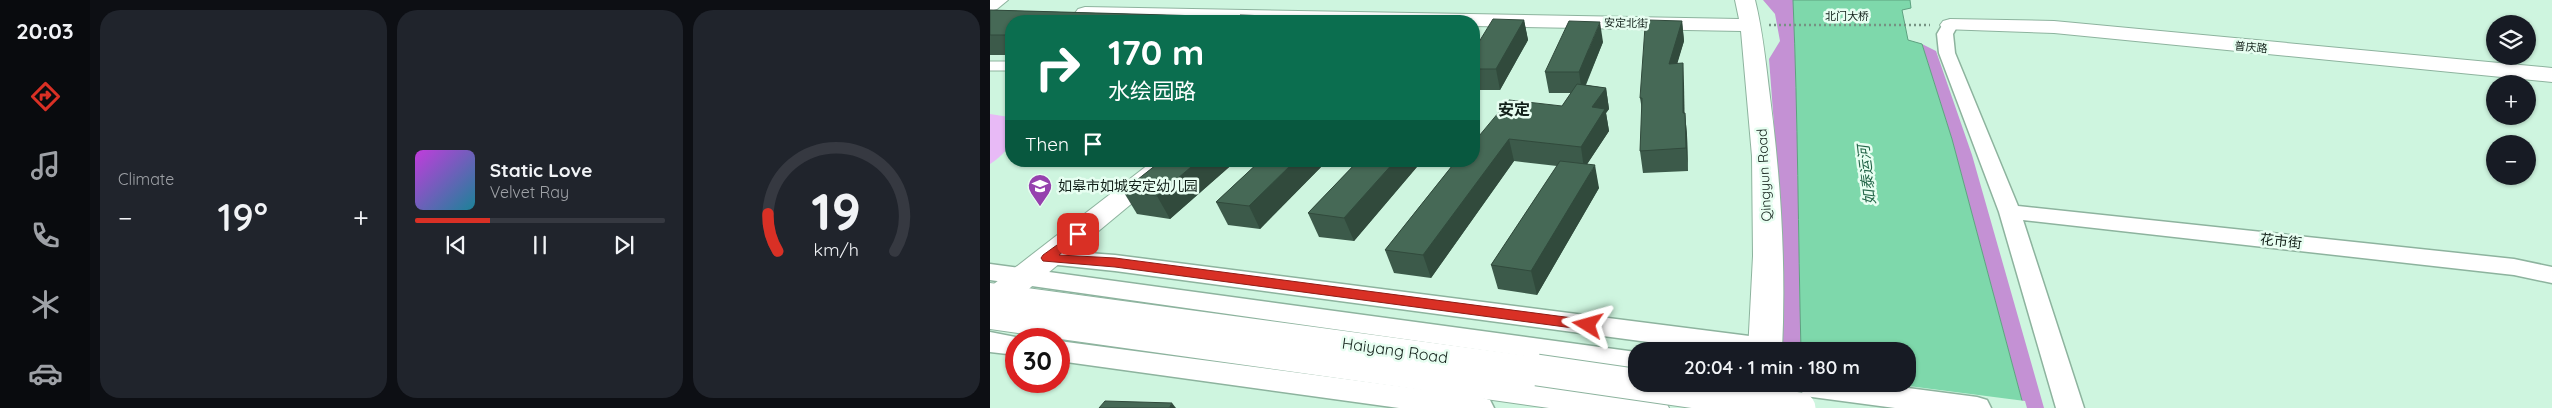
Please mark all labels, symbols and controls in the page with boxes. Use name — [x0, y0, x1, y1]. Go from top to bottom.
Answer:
street label: 北门大桥 — [1825, 9, 1869, 23]
map controls — [2486, 15, 2536, 185]
button: layers — [2486, 15, 2536, 65]
street label: 安定北街 — [1604, 16, 1648, 30]
text: 20:03 — [16, 17, 74, 45]
text: 170 m — [1108, 30, 1204, 74]
icon: right — [1025, 35, 1090, 100]
street label: 普庆路 — [2234, 39, 2268, 55]
button: + — [2486, 75, 2536, 125]
text: 水绘园路 — [1108, 77, 1196, 105]
icon: directions — [28, 79, 63, 114]
district label: 安定 — [1498, 99, 1530, 119]
street label: Qingyun Road — [1753, 128, 1775, 222]
icon: arrive — [1079, 130, 1107, 158]
text: Then — [1025, 132, 1069, 156]
button: − — [2486, 135, 2536, 185]
water label: 如泰运河 — [1853, 141, 1880, 206]
icon: music — [28, 148, 63, 183]
text: Static Love — [490, 158, 592, 182]
text: Climate — [118, 169, 174, 189]
school or university icon: 如皋市如城安定幼儿园 — [1027, 173, 1053, 207]
place label: 如皋市如城安定幼儿园 — [1058, 177, 1198, 195]
text: 19 — [812, 178, 862, 243]
text: Velvet Ray — [490, 182, 569, 202]
text: 19° — [218, 193, 268, 241]
text: − — [118, 200, 133, 235]
text: + — [353, 200, 369, 235]
pin — [1057, 213, 1099, 255]
icon: phone — [28, 218, 63, 253]
icon: arrive — [1064, 220, 1092, 248]
street label: 花市街 — [2259, 230, 2303, 252]
icon: previous — [442, 231, 470, 259]
icon: pause — [526, 231, 554, 259]
icon: next — [610, 231, 638, 259]
text: km/h — [814, 238, 859, 260]
icon: climate — [28, 287, 63, 322]
position arrow — [1561, 298, 1613, 350]
speed limit sign: 30 — [1005, 328, 1070, 393]
street label: Haiyang Road — [1341, 333, 1449, 367]
text: 20:04 · 1 min · 180 m — [1684, 355, 1860, 379]
icon: car — [28, 356, 63, 391]

